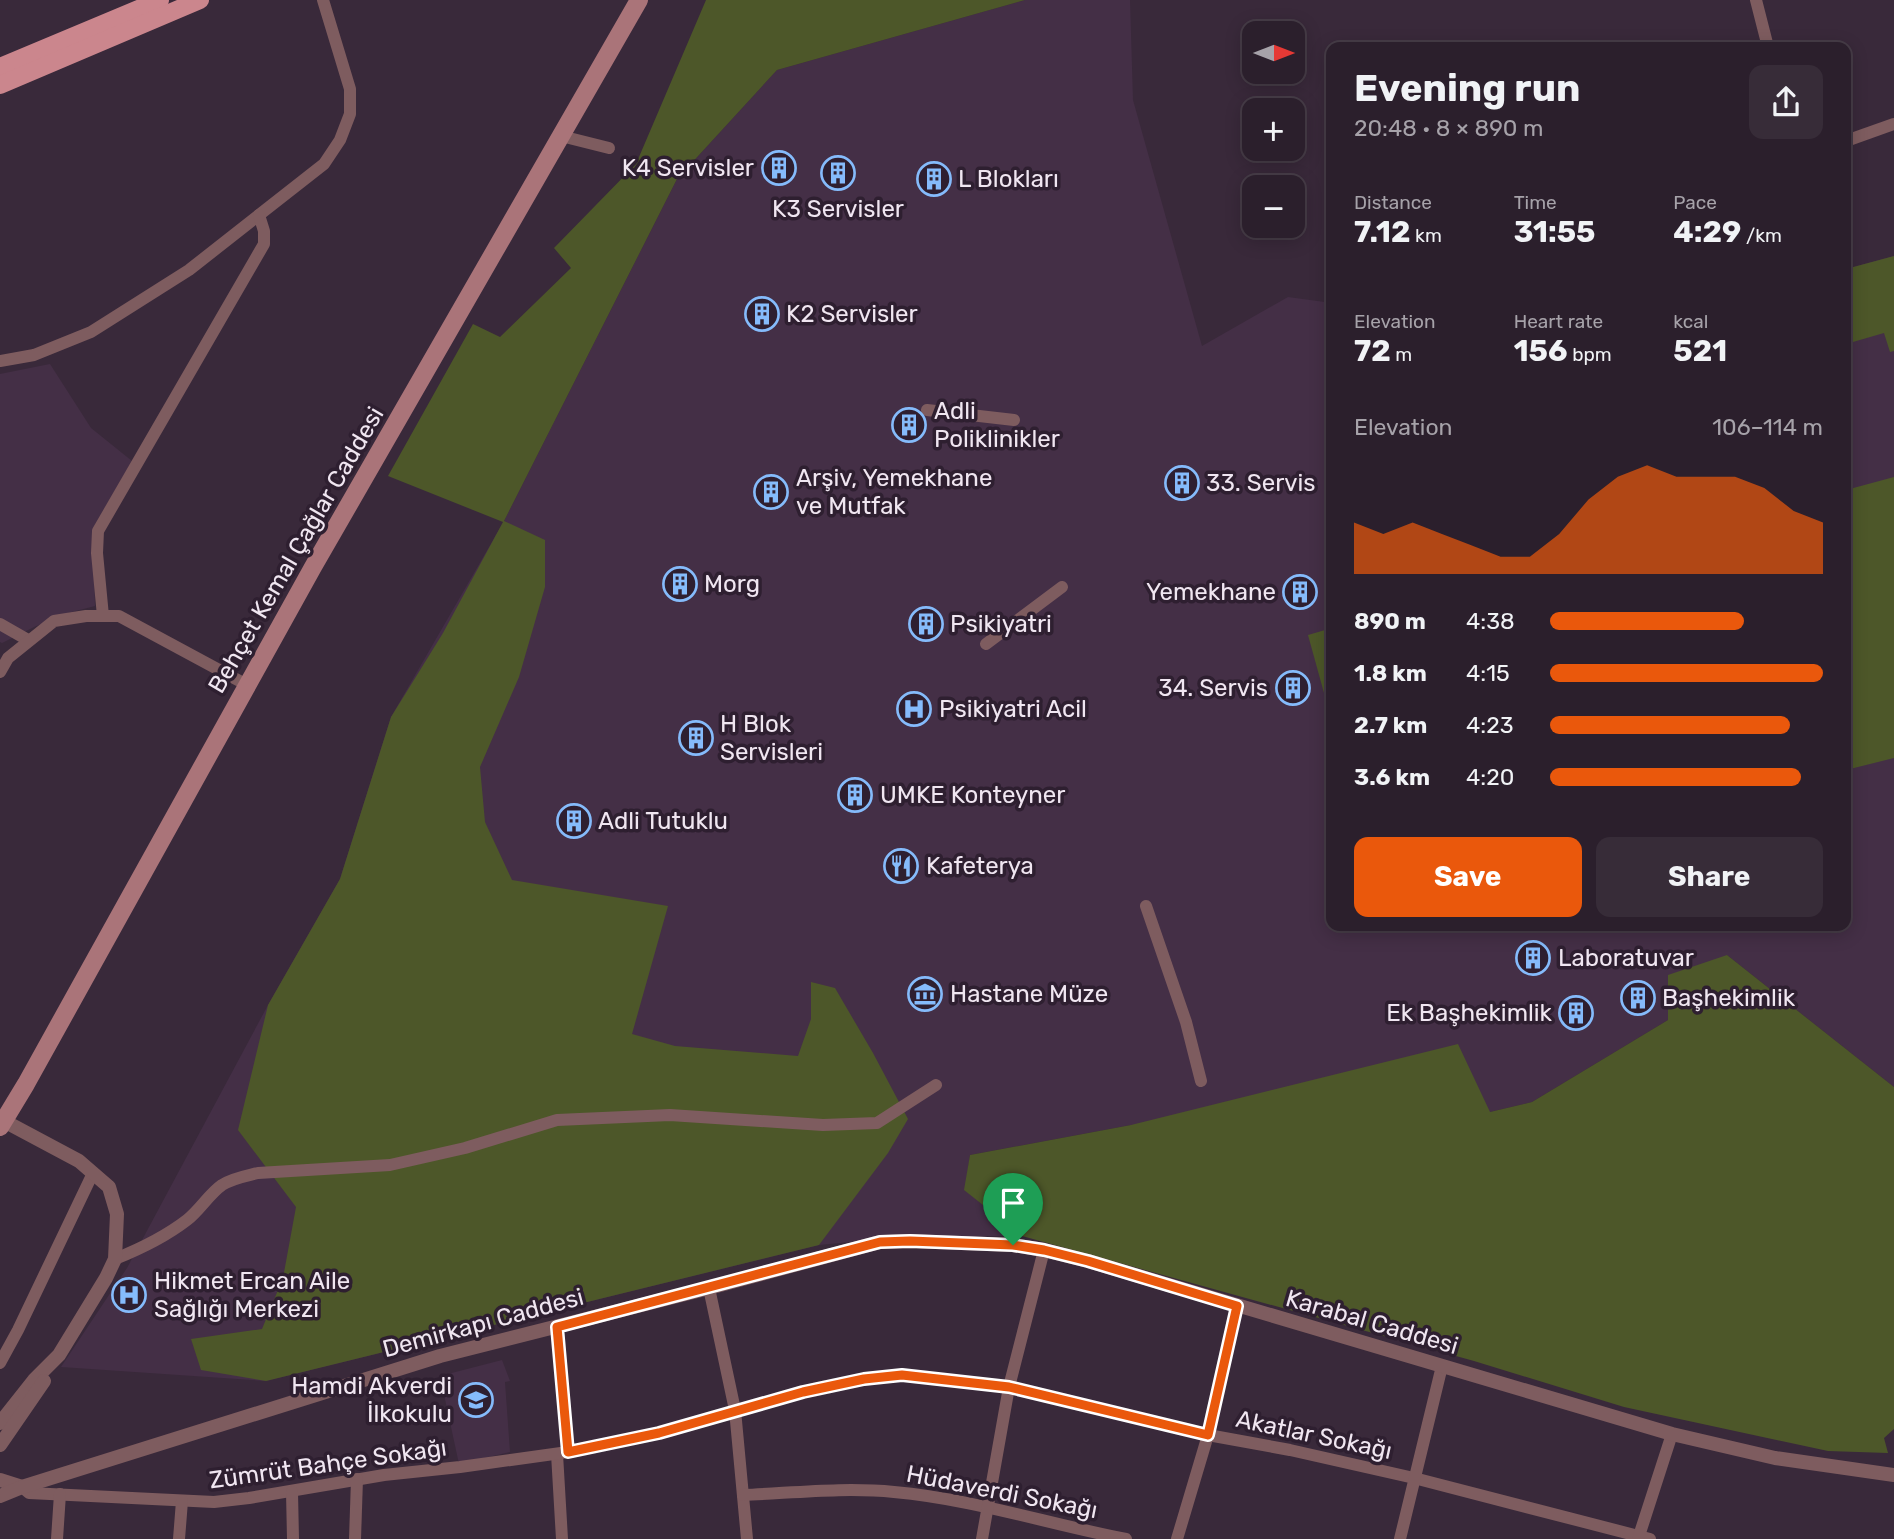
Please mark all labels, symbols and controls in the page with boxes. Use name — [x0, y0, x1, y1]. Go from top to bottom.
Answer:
north arrow — [1242, 21, 1306, 84]
map controls — [1242, 21, 1305, 238]
text: Evening run — [1354, 65, 1580, 111]
button: share — [1749, 65, 1823, 139]
button: + — [1242, 98, 1305, 161]
text: 20:48 · 8 × 890 m — [1354, 114, 1543, 142]
building icon: K4 Servisler — [760, 149, 798, 187]
place label: K4 Servisler — [622, 154, 754, 182]
building icon: K3 Servisler — [819, 154, 857, 192]
building icon: L Blokları — [915, 160, 953, 198]
place label: L Blokları — [958, 165, 1059, 193]
button: − — [1242, 175, 1305, 238]
text: Distance — [1354, 191, 1432, 214]
text: Time — [1514, 191, 1557, 214]
text: Pace — [1673, 191, 1717, 214]
place label: K3 Servisler — [772, 195, 904, 223]
text: 7.12 — [1354, 214, 1410, 250]
text: 31:55 — [1514, 214, 1595, 250]
text: 4:29 — [1673, 214, 1741, 250]
text: km — [1410, 224, 1442, 247]
text: /km — [1741, 224, 1782, 247]
building icon: K2 Servisler — [743, 295, 781, 333]
place label: K2 Servisler — [786, 300, 918, 328]
text: Elevation — [1354, 310, 1435, 333]
text: Heart rate — [1514, 310, 1603, 333]
text: kcal — [1673, 310, 1708, 333]
text: 72 — [1354, 333, 1391, 369]
text: 156 — [1514, 333, 1567, 369]
text: 521 — [1673, 333, 1727, 369]
text: m — [1391, 343, 1412, 366]
text: bpm — [1567, 343, 1612, 366]
place label: Adli Poliklinikler — [934, 397, 1060, 453]
street label: Behçet Kemal Çağlar Caddesi — [202, 402, 390, 698]
building icon: Adli Poliklinikler — [890, 406, 928, 444]
text: Elevation — [1354, 413, 1453, 441]
text: 106–114 m — [1712, 413, 1823, 441]
place label: Arşiv, Yemekhane ve Mutfak — [796, 464, 992, 520]
building icon: 33. Servis — [1163, 464, 1201, 502]
place label: 33. Servis — [1206, 469, 1316, 497]
building icon: Arşiv, Yemekhane ve Mutfak — [752, 473, 790, 511]
building icon: Morg — [661, 565, 699, 603]
place label: Morg — [704, 570, 760, 598]
building icon: Yemekhane — [1281, 573, 1319, 611]
place label: Yemekhane — [1146, 578, 1276, 606]
building icon: Psikiyatri — [907, 605, 945, 643]
text: 890 m — [1354, 607, 1426, 635]
text: 4:38 — [1466, 607, 1515, 635]
place label: Psikiyatri — [950, 610, 1052, 638]
text: 1.8 km — [1354, 659, 1427, 687]
text: 4:15 — [1466, 659, 1510, 687]
building icon: 34. Servis — [1274, 669, 1312, 707]
place label: 34. Servis — [1158, 674, 1268, 702]
hospital icon: Psikiyatri Acil — [895, 690, 933, 728]
place label: Psikiyatri Acil — [939, 695, 1087, 723]
place label: H Blok Servisleri — [720, 710, 823, 766]
text: 2.7 km — [1354, 711, 1427, 739]
text: 4:23 — [1466, 711, 1514, 739]
building icon: H Blok Servisleri — [677, 719, 715, 757]
text: 3.6 km — [1354, 763, 1430, 791]
text: 4:20 — [1466, 763, 1514, 791]
building icon: UMKE Konteyner — [836, 776, 874, 814]
place label: UMKE Konteyner — [880, 781, 1065, 809]
building icon: Adli Tutuklu — [555, 802, 593, 840]
place label: Adli Tutuklu — [598, 807, 728, 835]
button: Save — [1354, 837, 1582, 917]
button: Share — [1596, 837, 1823, 917]
restaurant icon: Kafeterya — [882, 847, 920, 885]
place label: Kafeterya — [926, 852, 1034, 880]
building icon: Laboratuvar — [1514, 939, 1552, 977]
place label: Laboratuvar — [1558, 944, 1694, 972]
museum icon: Hastane Müze — [906, 975, 944, 1013]
building icon: Başhekimlik — [1619, 979, 1657, 1017]
place label: Hastane Müze — [950, 980, 1108, 1008]
place label: Başhekimlik — [1662, 984, 1796, 1012]
building icon: Ek Başhekimlik — [1557, 994, 1595, 1032]
place label: Ek Başhekimlik — [1386, 999, 1553, 1027]
pin — [983, 1173, 1043, 1245]
icon: arrive — [994, 1184, 1032, 1222]
place label: Hikmet Ercan Aile Sağlığı Merkezi — [154, 1267, 350, 1323]
hospital icon: Hikmet Ercan Aile Sağlığı Merkezi — [110, 1276, 148, 1314]
street label: Demirkapı Caddesi — [379, 1283, 587, 1363]
street label: Karabal Caddesi — [1282, 1284, 1462, 1360]
place label: Hamdi Akverdi İlkokulu — [291, 1372, 452, 1428]
school or university icon: Hamdi Akverdi İlkokulu — [457, 1381, 495, 1419]
street label: Akatlar Sokağı — [1234, 1405, 1394, 1465]
street label: Zümrüt Bahçe Sokağı — [208, 1433, 448, 1495]
street label: Hüdaverdi Sokağı — [904, 1460, 1100, 1524]

